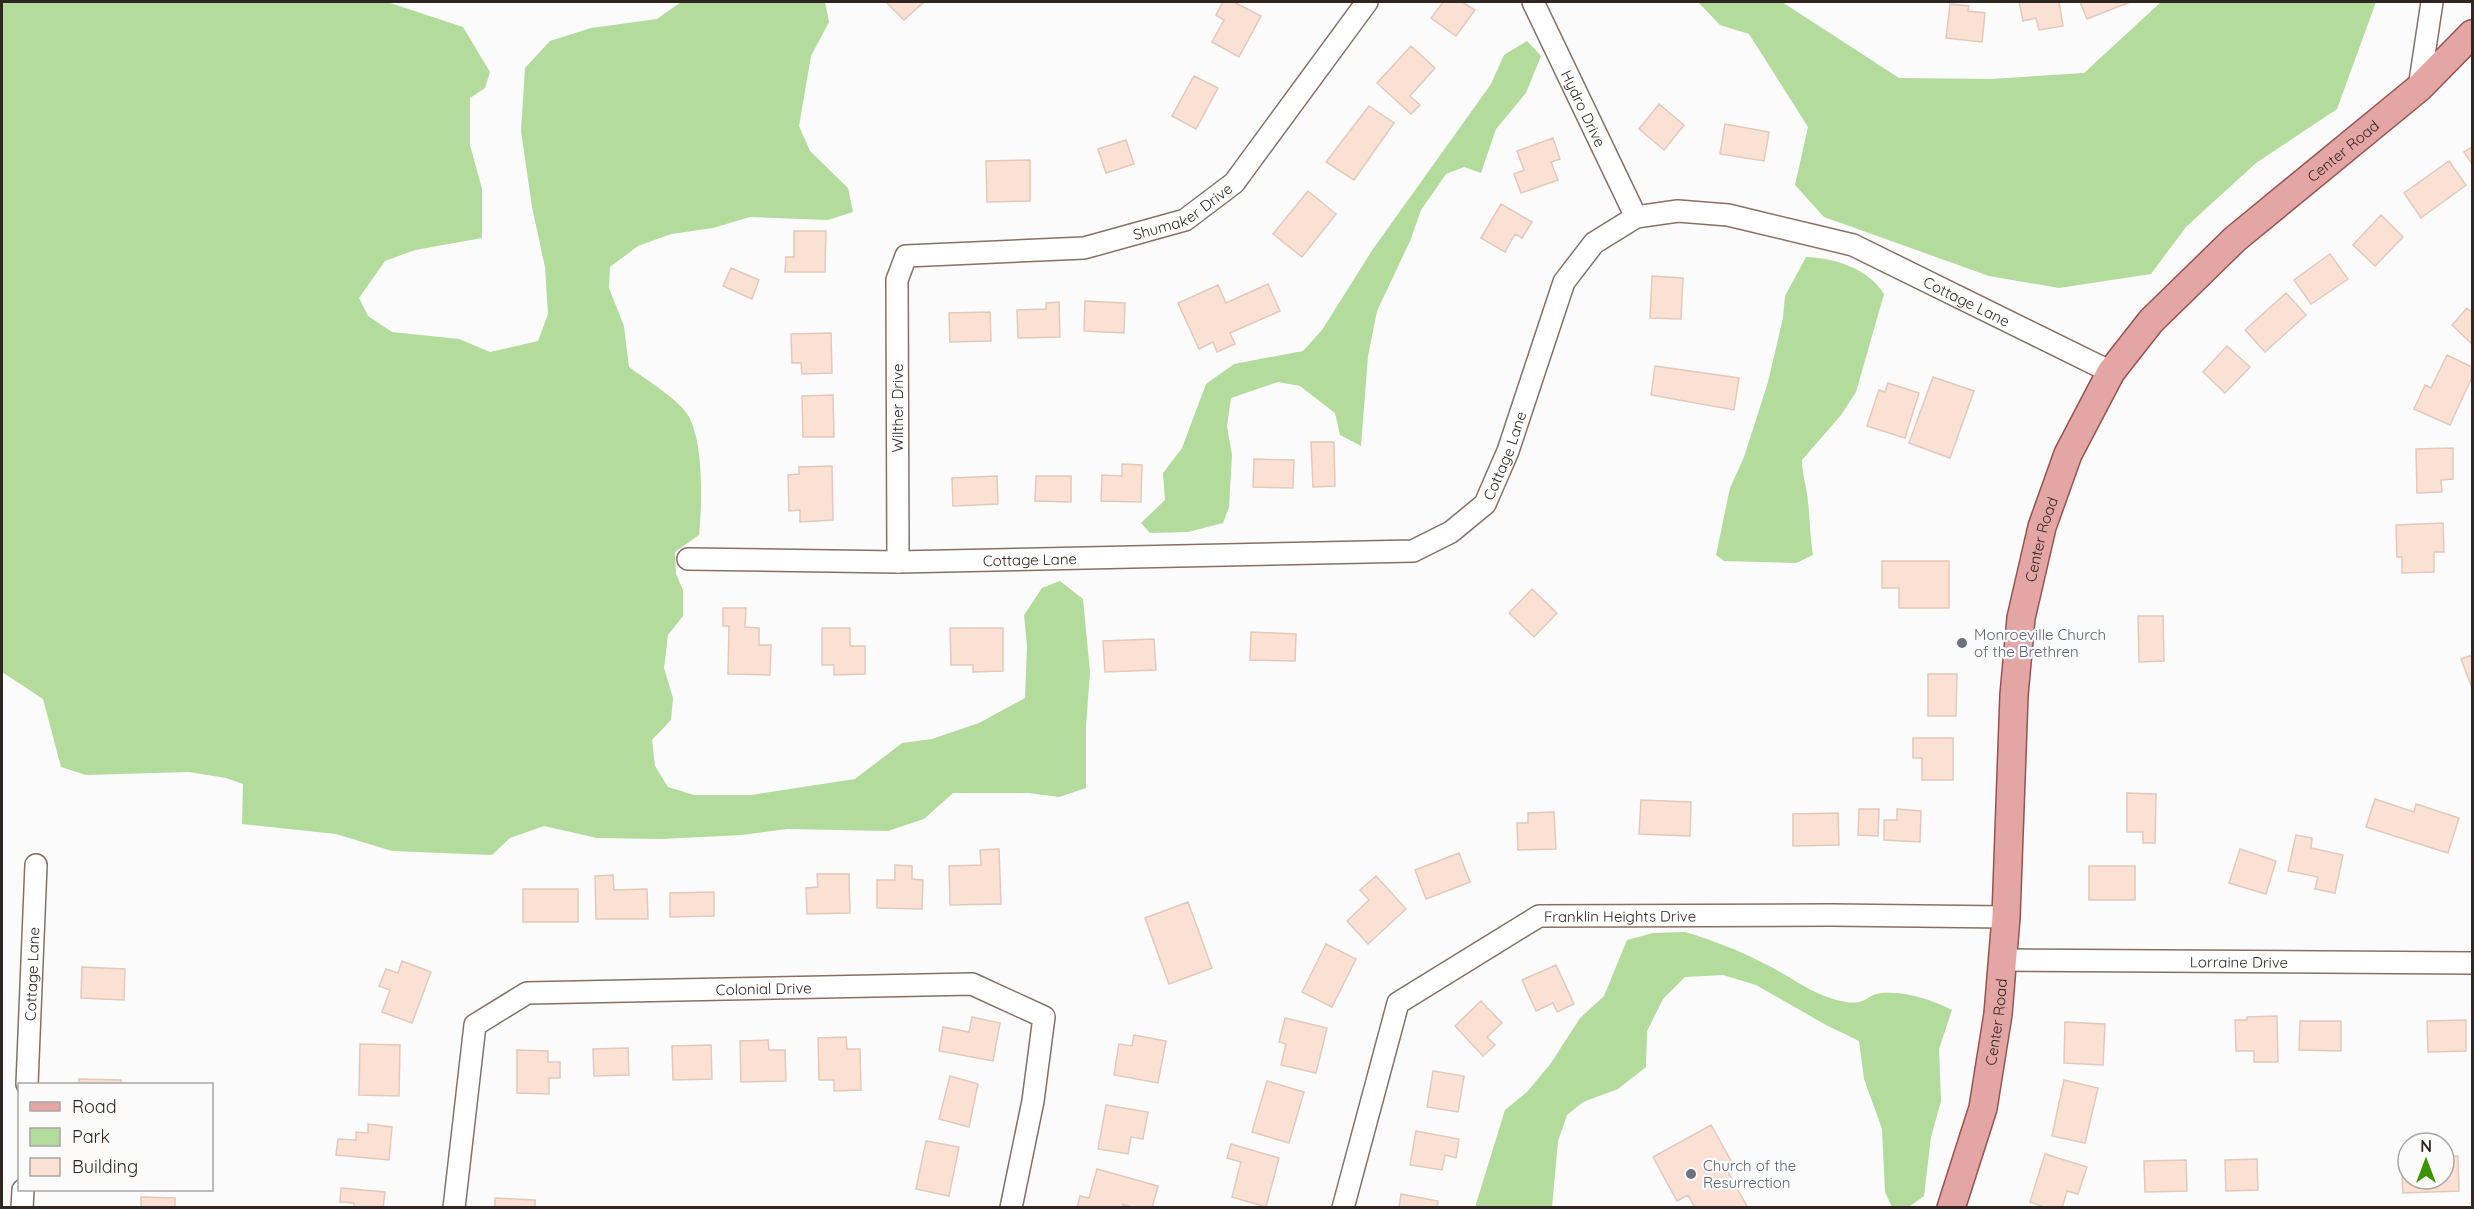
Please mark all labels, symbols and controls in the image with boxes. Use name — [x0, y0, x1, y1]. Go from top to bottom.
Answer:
street label: Hydro Drive — [1557, 67, 1611, 150]
street label: Center Road — [2303, 115, 2383, 186]
street label: Shumaker Drive — [1131, 178, 1236, 244]
street label: Cottage Lane — [1920, 272, 2013, 330]
street label: Wilther Drive — [888, 363, 907, 453]
street label: Cottage Lane — [1478, 409, 1530, 503]
street label: Center Road — [2020, 494, 2061, 584]
street label: Cottage Lane — [983, 549, 1077, 570]
place label: Monroeville Church of the Brethren — [1974, 625, 2106, 661]
marker: Monroeville Church of the Brethren — [1955, 636, 1969, 650]
street label: Franklin Heights Drive — [1544, 906, 1696, 925]
street label: Cottage Lane — [20, 927, 43, 1021]
street label: Lorraine Drive — [2190, 952, 2288, 971]
street label: Colonial Drive — [716, 978, 812, 999]
street label: Center Road — [1980, 978, 2010, 1067]
legend — [18, 1083, 213, 1191]
text: Road — [72, 1095, 117, 1118]
text: Park — [72, 1125, 110, 1148]
north arrow — [2396, 1131, 2456, 1191]
text: N — [2420, 1136, 2432, 1156]
text: Building — [72, 1155, 138, 1178]
place label: Church of the Resurrection — [1703, 1156, 1796, 1192]
marker: Church of the Resurrection — [1684, 1167, 1698, 1181]

